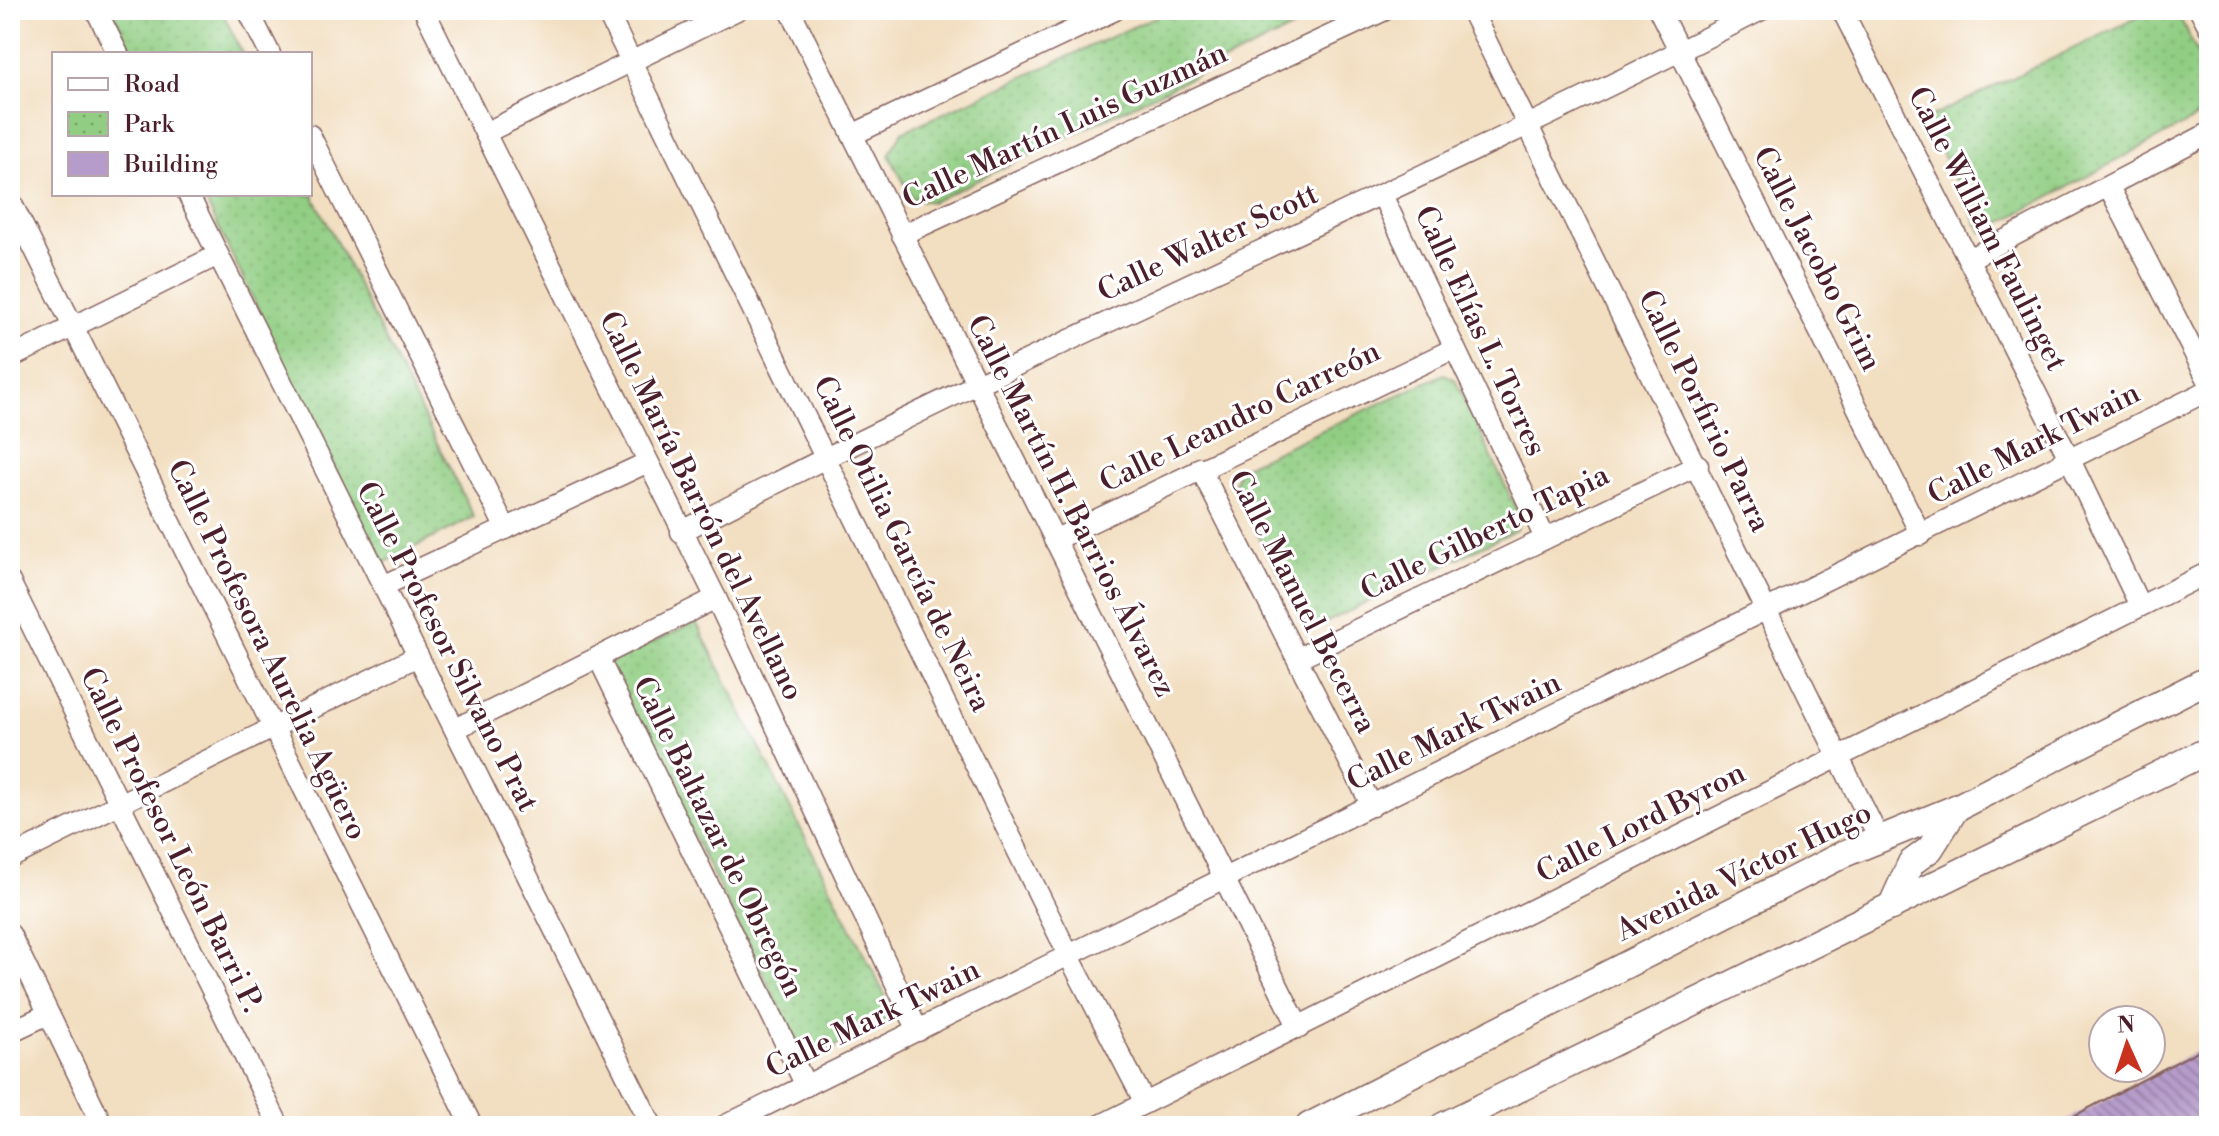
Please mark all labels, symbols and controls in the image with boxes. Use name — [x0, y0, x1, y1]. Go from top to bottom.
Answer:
street label: Calle Martín Luis Guzmán — [897, 34, 1234, 218]
legend — [52, 52, 312, 196]
text: Road — [124, 70, 180, 100]
street label: Calle William Faulinget — [1899, 81, 2075, 378]
text: Park — [124, 110, 175, 140]
street label: Calle Jacobo Grim — [1744, 140, 1890, 378]
text: Building — [123, 150, 218, 180]
street label: Calle Walter Scott — [1092, 175, 1325, 311]
street label: Calle Elías L. Torres — [1405, 200, 1555, 462]
street label: Calle Porfirio Parra — [1629, 284, 1779, 539]
street label: Calle María Barrón del Avellano — [590, 305, 812, 707]
street label: Calle Martín H. Barrios Álvarez — [958, 308, 1186, 703]
street label: Calle Leandro Carreón — [1093, 332, 1387, 501]
street label: Calle Otilia García de Neira — [804, 370, 1000, 719]
street label: Calle Mark Twain — [1921, 374, 2147, 514]
street label: Calle Profesora Aurelia Agüero — [158, 454, 376, 846]
street label: Calle Gilberto Tapia — [1354, 456, 1616, 610]
street label: Calle Manuel Becerra — [1219, 464, 1385, 741]
street label: Calle Profesor Silvano Prat — [347, 476, 547, 819]
street label: Calle Profesor León Barri P. — [71, 662, 271, 1018]
street label: Calle Mark Twain — [1341, 664, 1567, 800]
street label: Calle Baltazar de Obregón — [624, 670, 812, 1004]
street label: Calle Lord Byron — [1530, 754, 1752, 892]
street label: Avenida Víctor Hugo — [1609, 794, 1878, 951]
street label: Calle Mark Twain — [760, 951, 986, 1087]
north arrow — [2087, 1004, 2167, 1084]
text: N — [2117, 1012, 2136, 1039]

